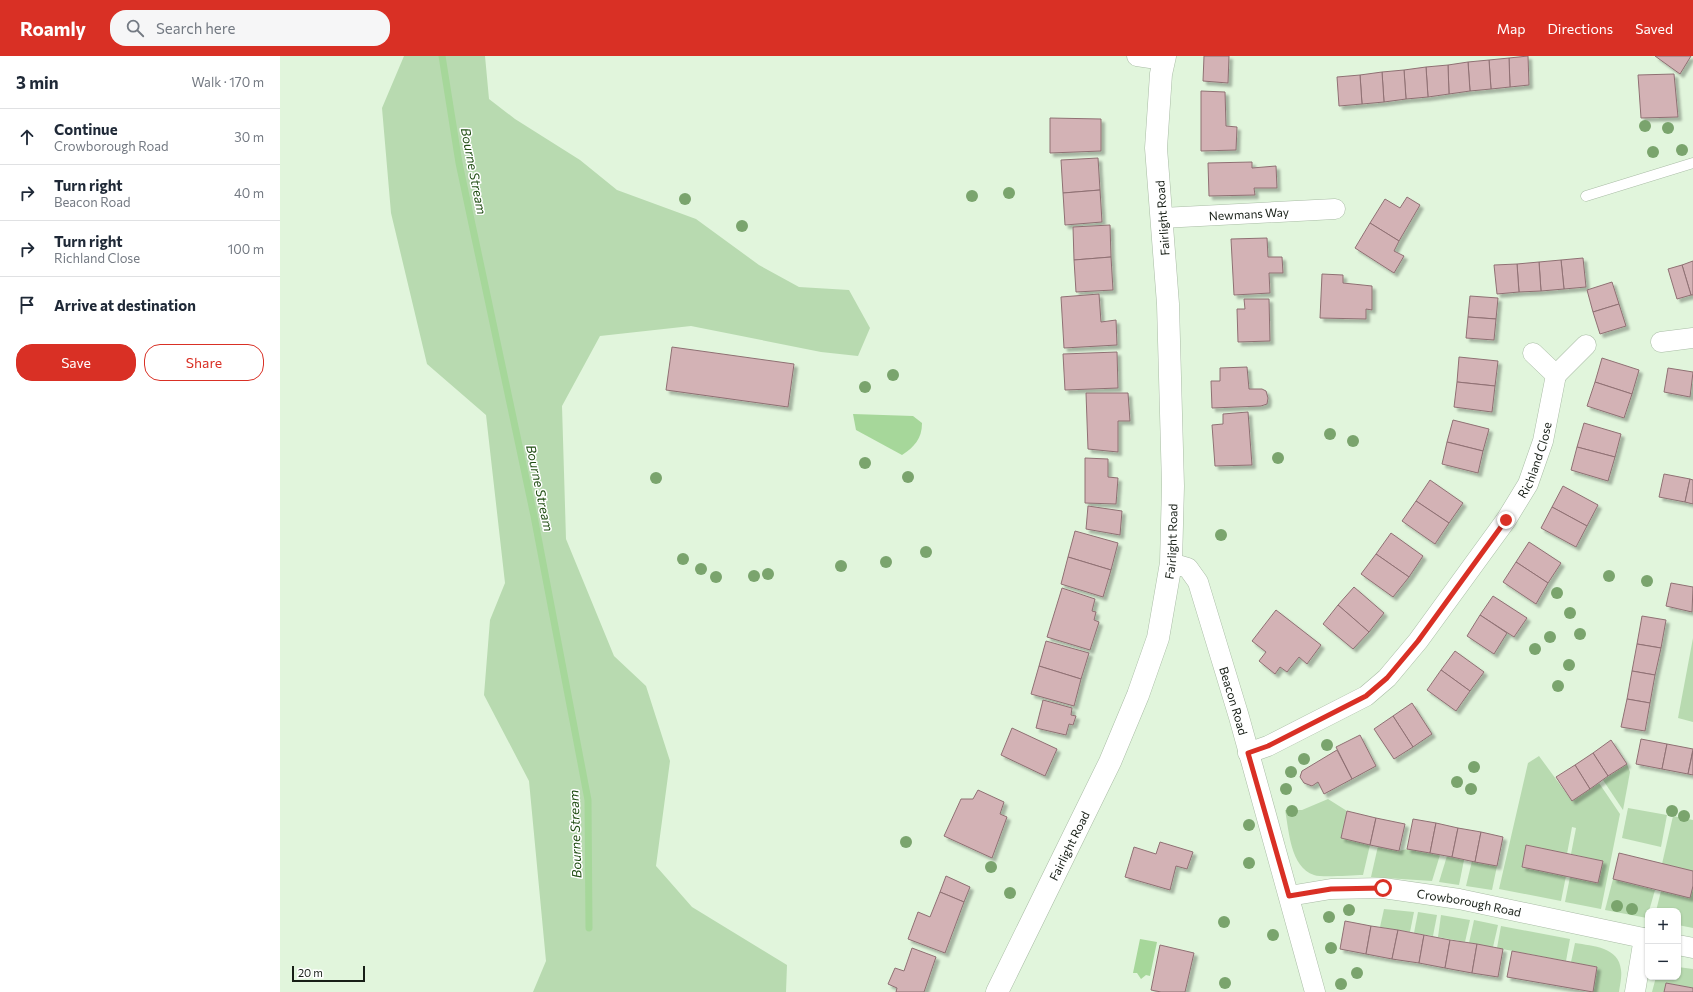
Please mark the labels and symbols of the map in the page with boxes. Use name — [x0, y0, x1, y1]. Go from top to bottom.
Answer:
water label: Bourne Stream — [458, 126, 490, 216]
street label: Fairlight Road — [1152, 180, 1172, 256]
street label: Newmans Way — [1208, 204, 1289, 223]
street label: Richland Close — [1514, 421, 1554, 500]
water label: Bourne Stream — [523, 443, 557, 533]
street label: Fairlight Road — [1161, 503, 1180, 580]
route end — [1497, 511, 1515, 529]
street label: Beacon Road — [1217, 665, 1251, 737]
water label: Bourne Stream — [565, 790, 585, 878]
street label: Fairlight Road — [1046, 809, 1092, 883]
route start — [1374, 879, 1392, 897]
street label: Crowborough Road — [1416, 886, 1523, 919]
scale bar — [292, 964, 365, 983]

